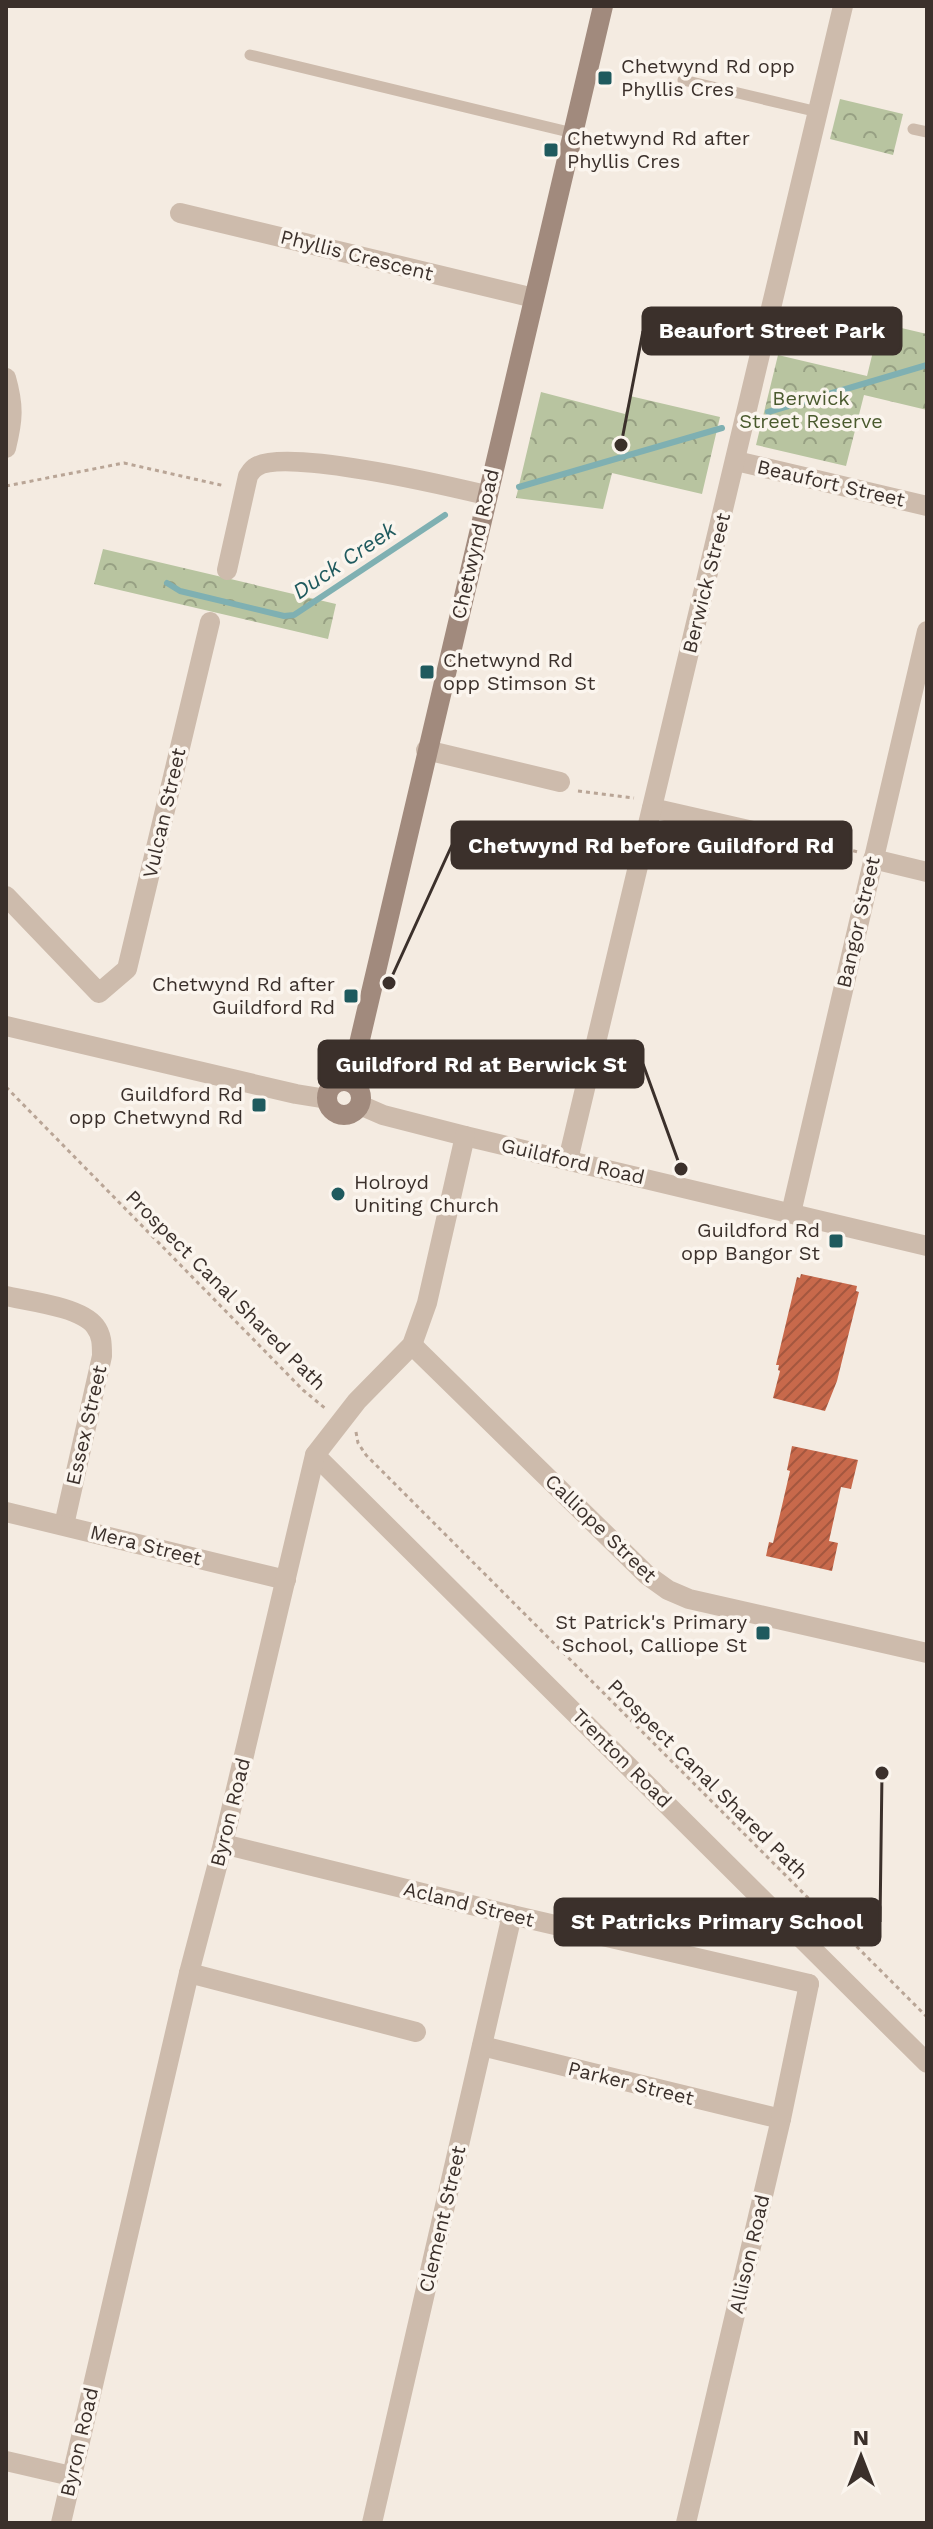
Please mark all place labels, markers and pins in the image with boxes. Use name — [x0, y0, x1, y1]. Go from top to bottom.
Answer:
place label: Chetwynd Rd opp Phyllis Cres — [621, 54, 795, 101]
marker: Chetwynd Rd opp Phyllis Cres — [596, 69, 614, 87]
place label: Chetwynd Rd after Phyllis Cres — [567, 126, 750, 173]
marker: Chetwynd Rd after Phyllis Cres — [542, 141, 560, 159]
callout: Beaufort Street Park — [643, 308, 901, 354]
place label: Chetwynd Rd opp Stimson St — [443, 648, 596, 695]
marker: Chetwynd Rd opp Stimson St — [418, 663, 436, 681]
callout: Chetwynd Rd before Guildford Rd — [452, 822, 851, 868]
place label: Chetwynd Rd after Guildford Rd — [152, 972, 335, 1019]
marker: Chetwynd Rd after Guildford Rd — [342, 987, 360, 1005]
callout: Guildford Rd at Berwick St — [319, 1041, 643, 1087]
place label: Guildford Rd opp Chetwynd Rd — [69, 1082, 243, 1129]
marker: Guildford Rd opp Chetwynd Rd — [250, 1096, 268, 1114]
place label: Holroyd Uniting Church — [354, 1170, 499, 1217]
marker: Holroyd Uniting Church — [329, 1185, 347, 1203]
place label: Guildford Rd opp Bangor St — [681, 1218, 821, 1265]
marker: Guildford Rd opp Bangor St — [827, 1232, 845, 1250]
place label: St Patrick's Primary School, Calliope St — [555, 1610, 748, 1657]
marker: St Patrick's Primary School, Calliope St — [754, 1624, 772, 1642]
callout: St Patricks Primary School — [555, 1899, 880, 1945]

